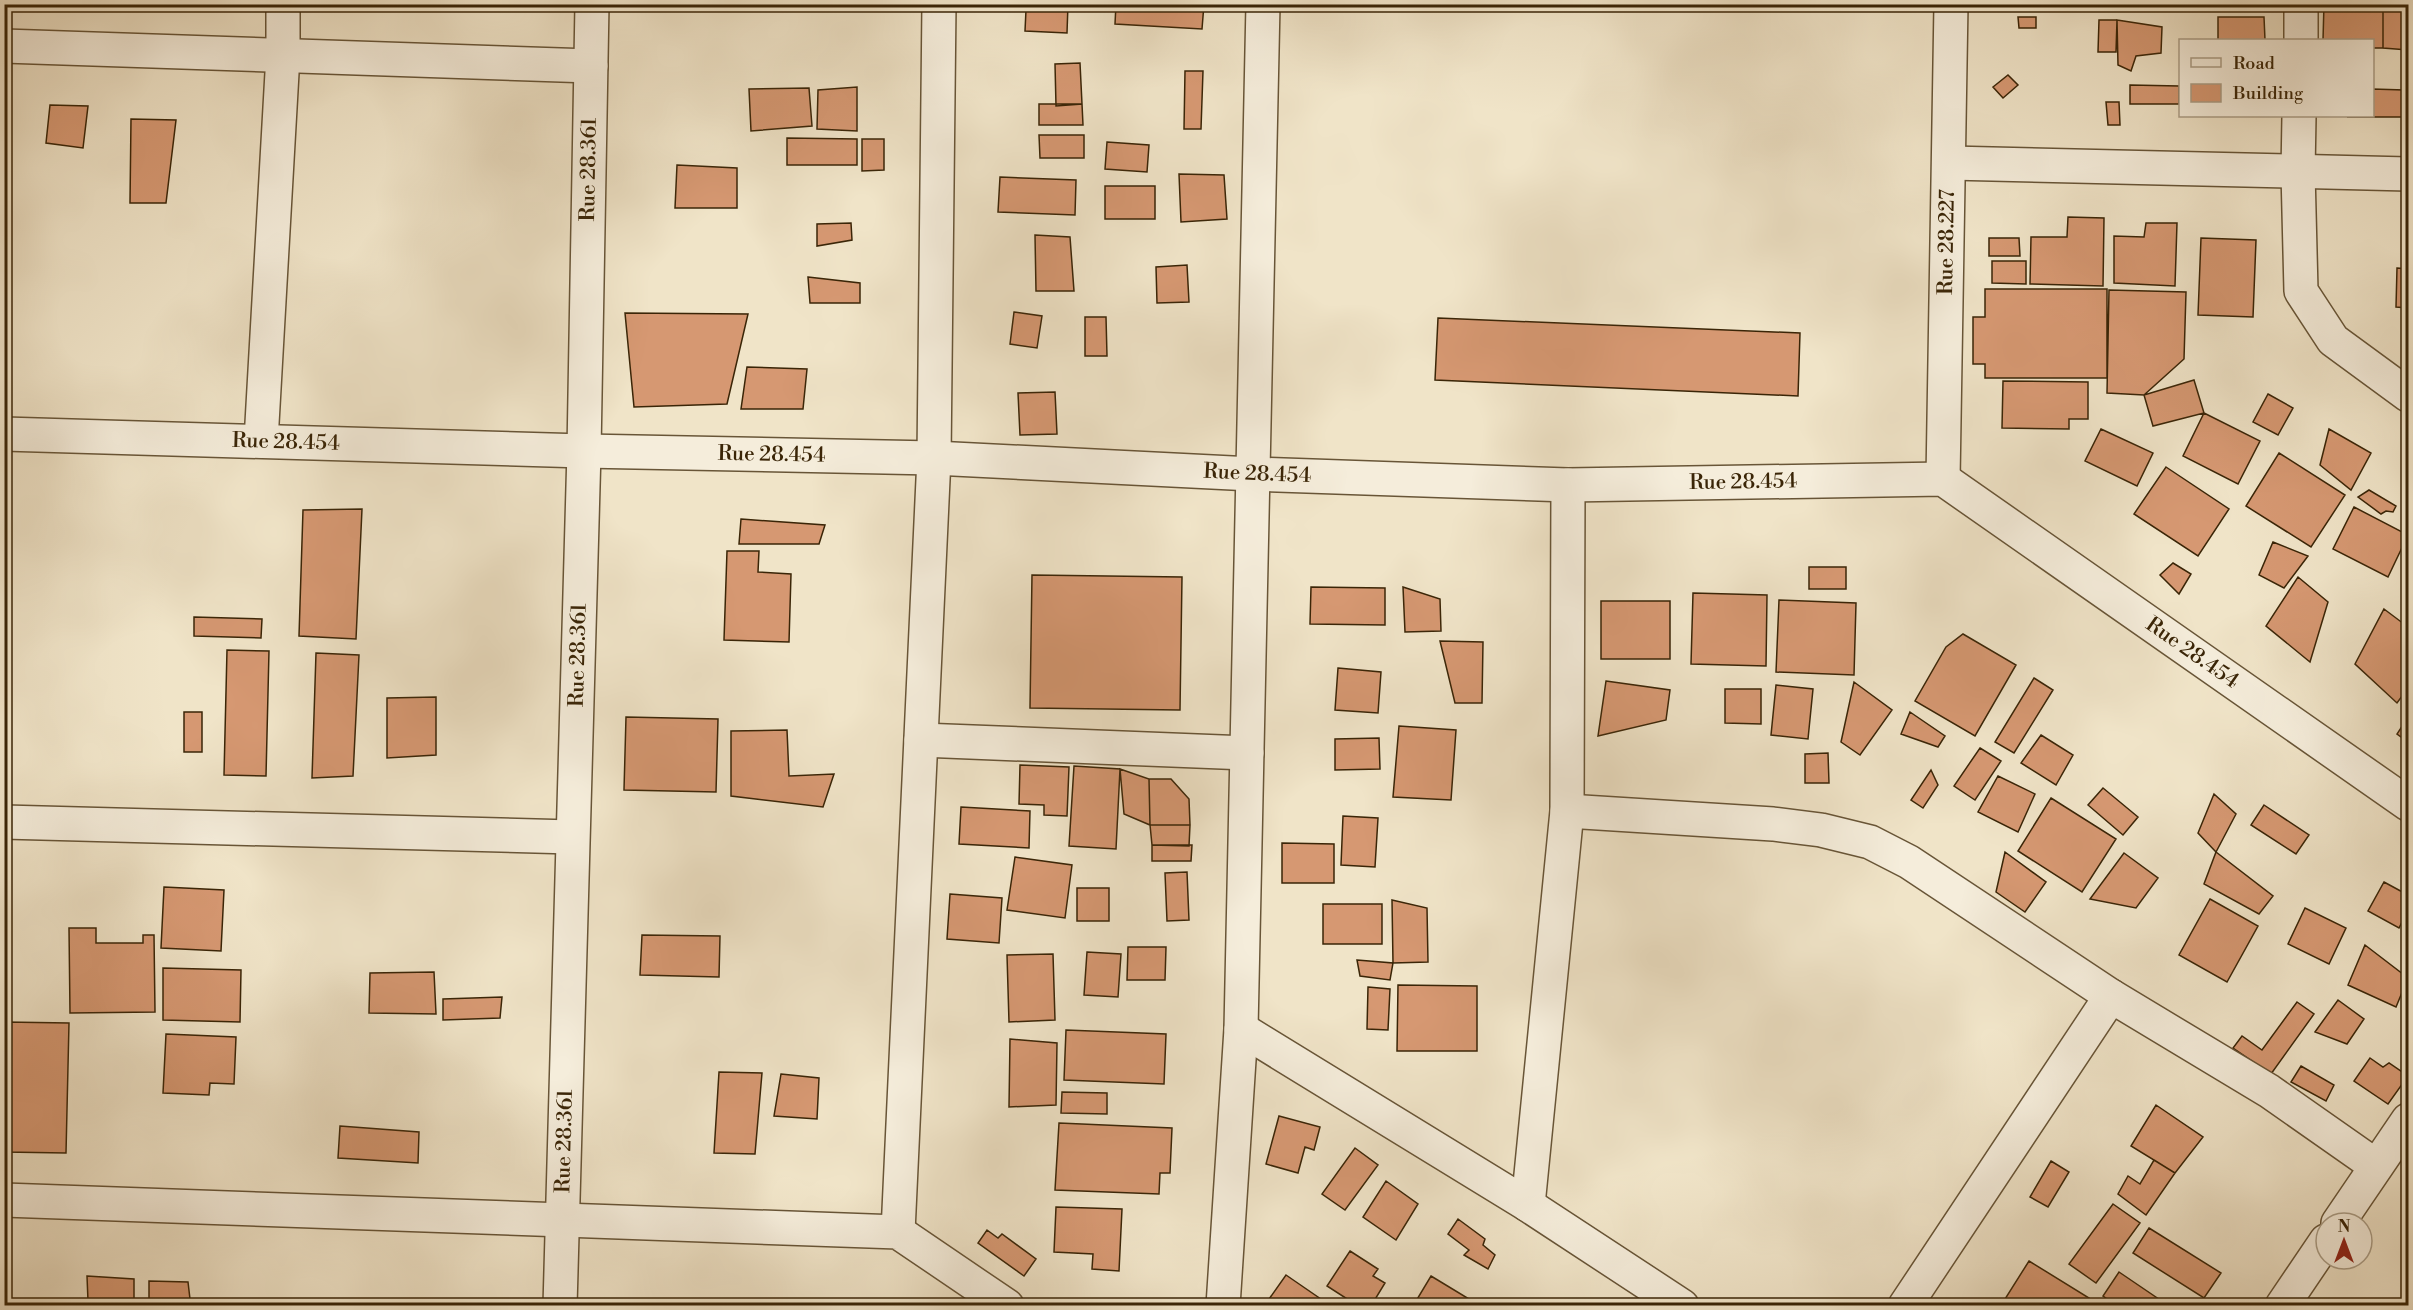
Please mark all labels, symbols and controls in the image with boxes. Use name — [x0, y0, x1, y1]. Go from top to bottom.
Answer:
legend — [2179, 39, 2374, 117]
text: Road — [2233, 52, 2276, 75]
text: Building — [2232, 82, 2304, 105]
street label: Rue 28.361 — [575, 117, 603, 222]
street label: Rue 28.227 — [1933, 189, 1961, 295]
street label: Rue 28.454 — [231, 428, 340, 457]
street label: Rue 28.454 — [717, 441, 826, 469]
street label: Rue 28.454 — [1203, 459, 1312, 489]
street label: Rue 28.454 — [1689, 468, 1797, 496]
street label: Rue 28.361 — [564, 603, 593, 708]
street label: Rue 28.454 — [2140, 612, 2244, 695]
street label: Rue 28.361 — [550, 1089, 579, 1193]
north arrow — [2314, 1211, 2374, 1271]
text: N — [2338, 1217, 2351, 1237]

